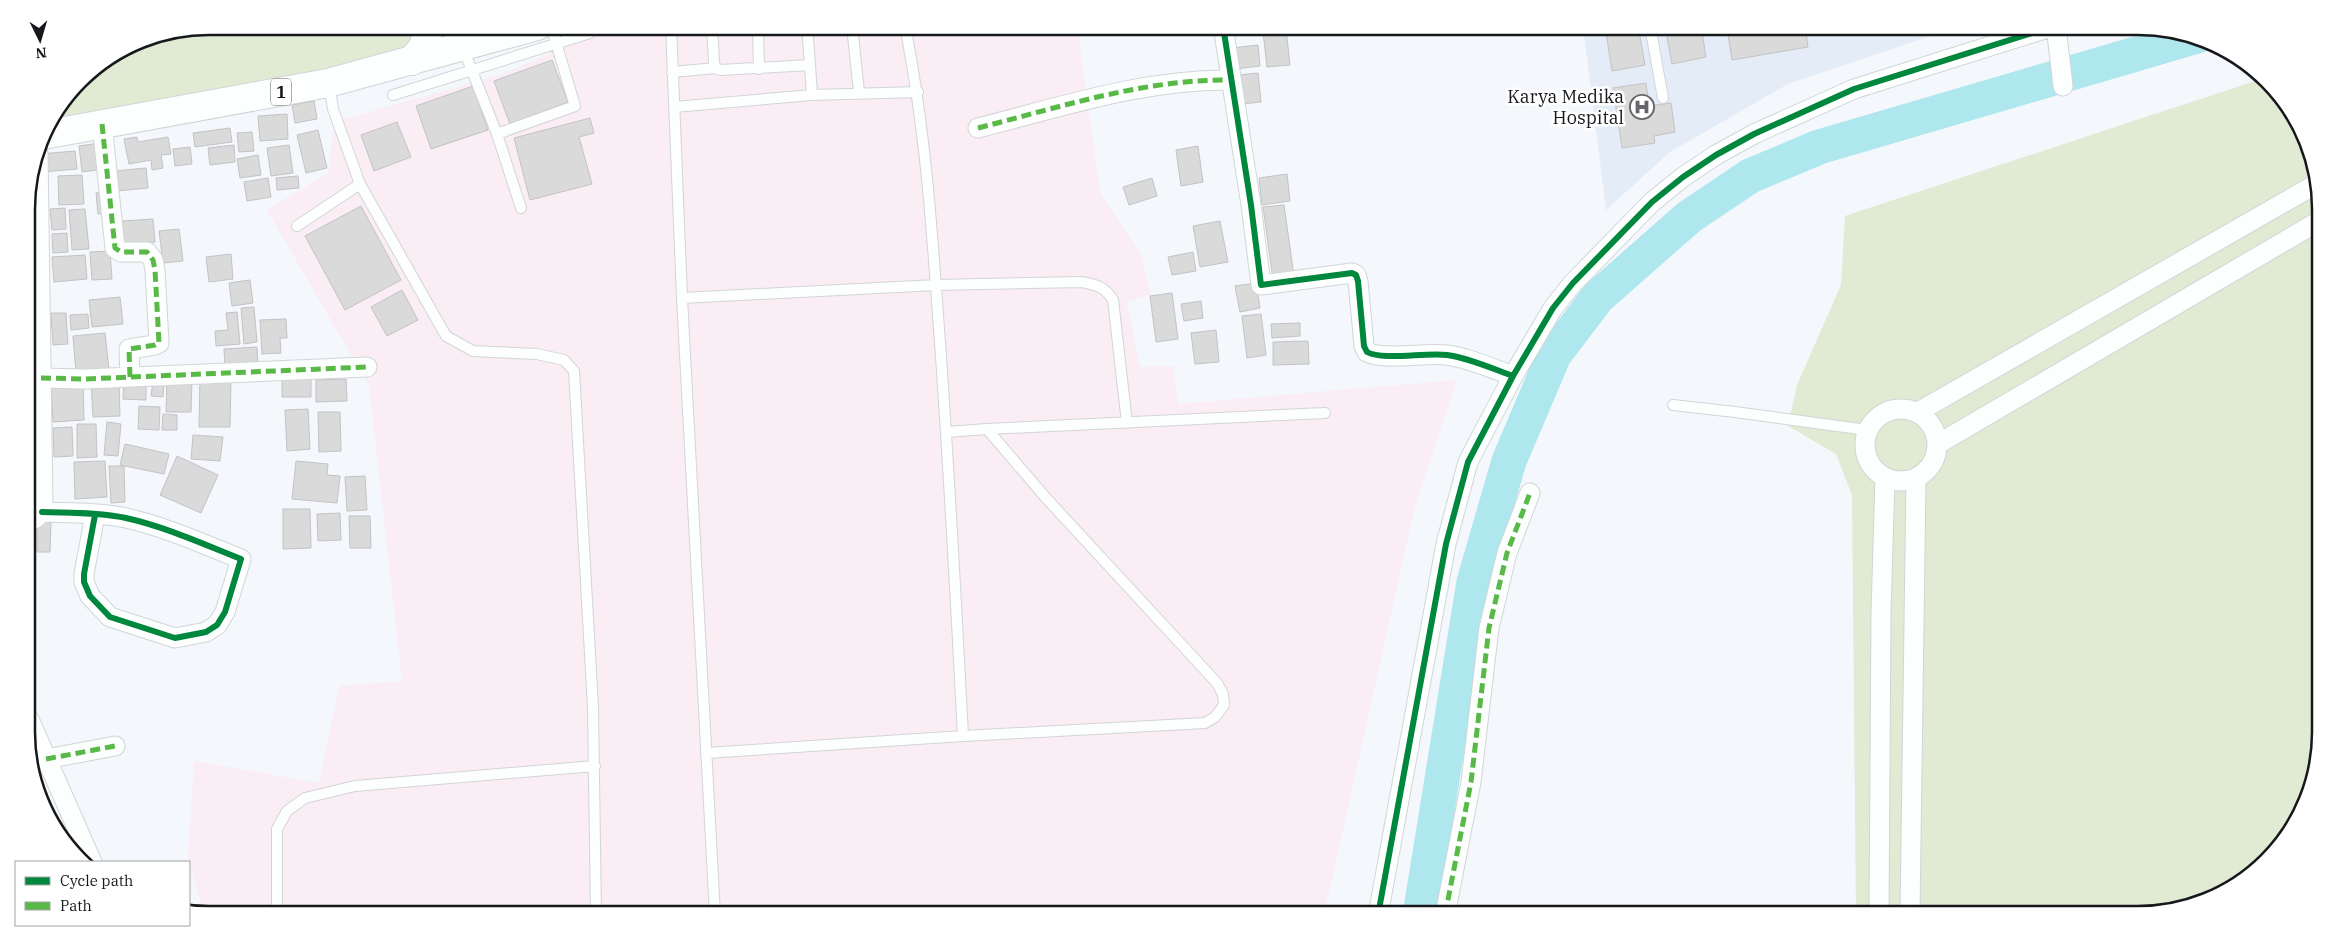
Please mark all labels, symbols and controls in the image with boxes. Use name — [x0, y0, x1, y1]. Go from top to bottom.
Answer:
north arrow — [15, 15, 65, 65]
text: N — [35, 44, 47, 62]
road number: 1 — [271, 78, 291, 105]
place label: Karya Medika Hospital — [1507, 85, 1624, 129]
hospital icon: Karya Medika Hospital — [1629, 94, 1655, 120]
legend — [15, 861, 190, 926]
text: Cycle path — [60, 871, 133, 890]
text: Path — [60, 896, 92, 915]

